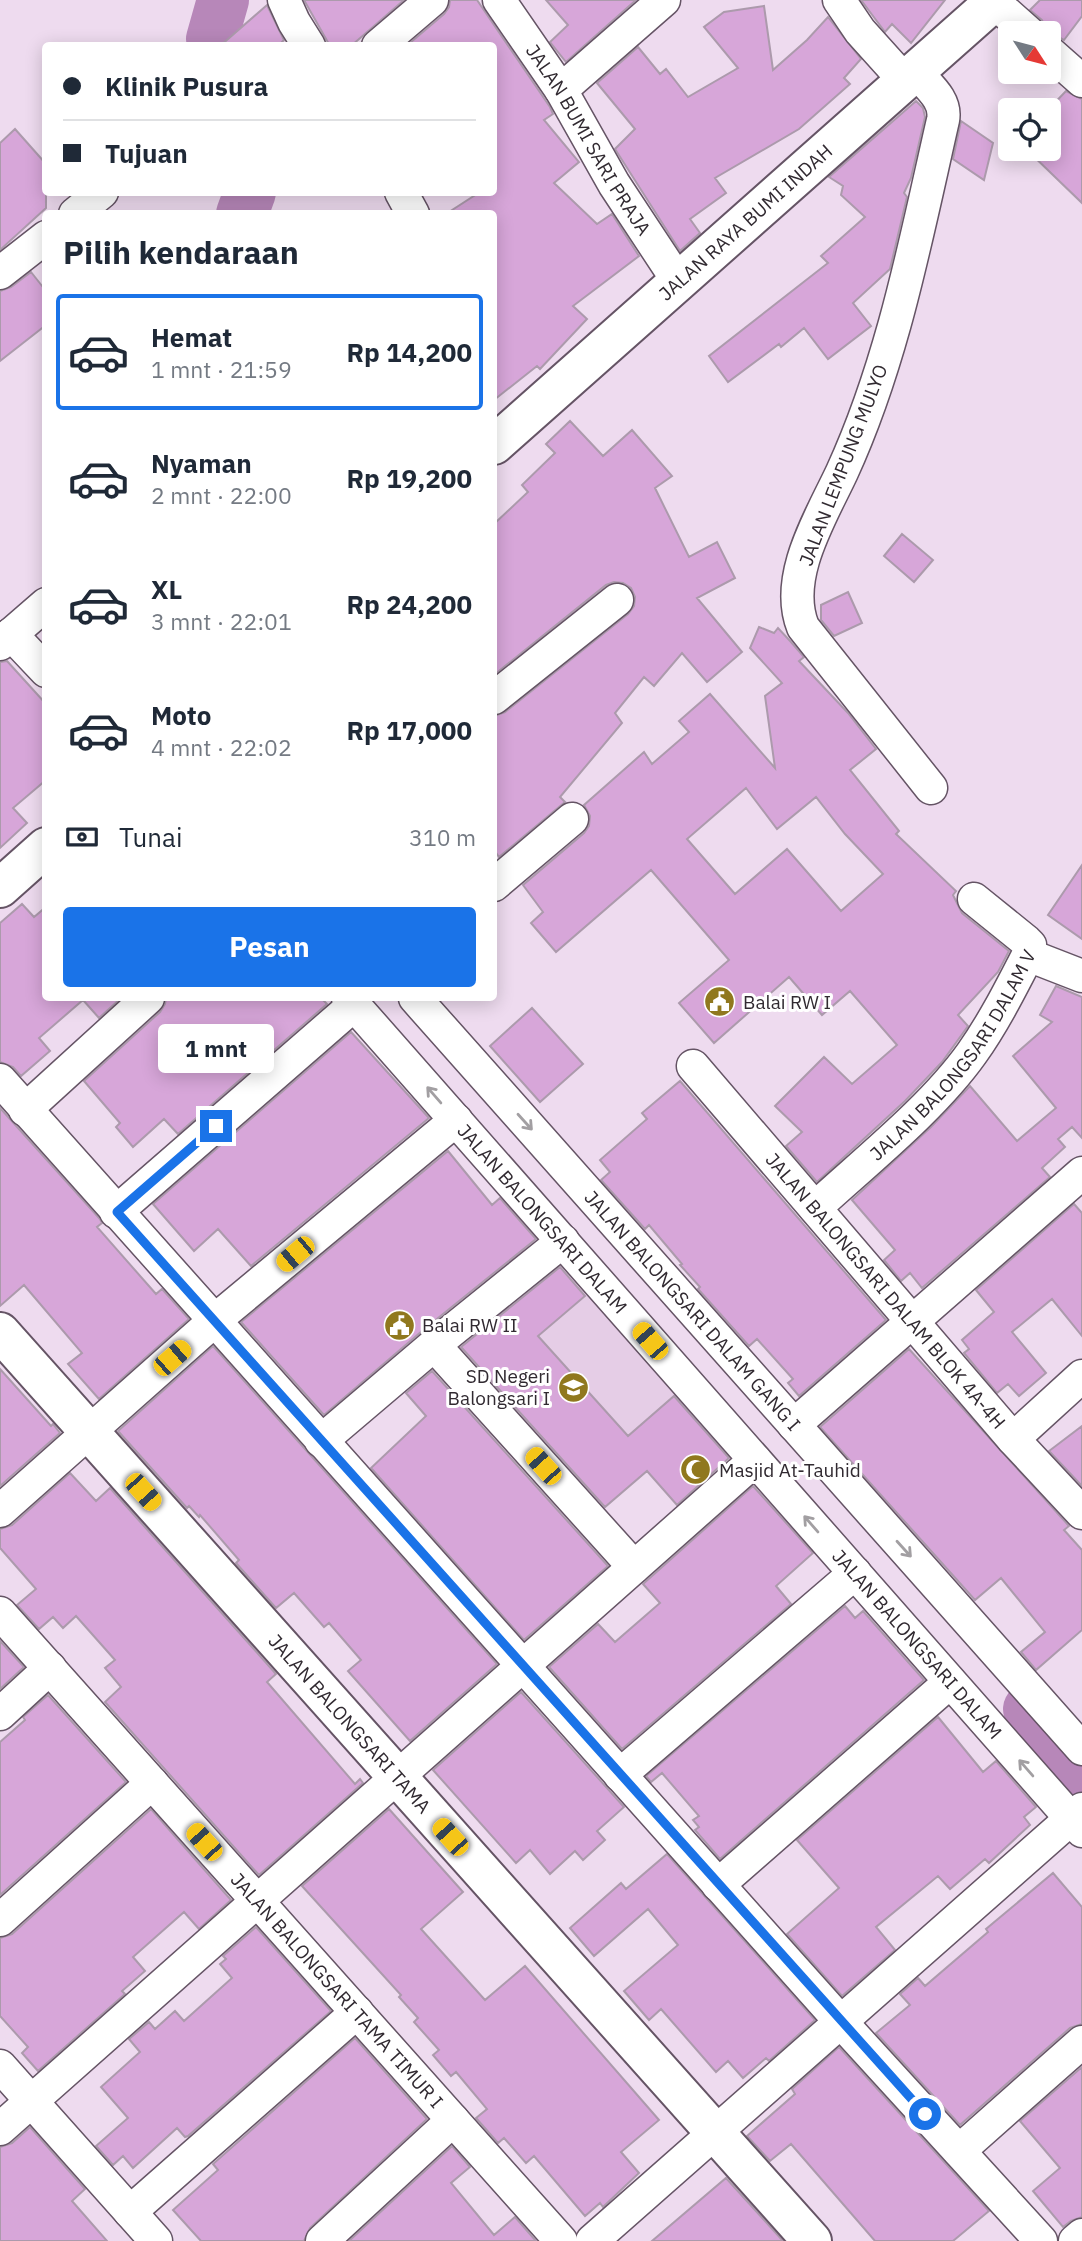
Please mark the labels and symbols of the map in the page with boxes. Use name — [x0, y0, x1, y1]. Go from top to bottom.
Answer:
north arrow — [998, 21, 1060, 84]
street label: JALAN BUMI SARI PRAJA — [521, 39, 656, 240]
street label: JALAN RAYA BUMI INDAH — [654, 139, 837, 305]
street label: JALAN LEMPUNG MULYO — [793, 361, 893, 569]
street label: JALAN BALONGSARI DALAM V — [865, 945, 1041, 1165]
public building icon: Balai RW I — [703, 985, 737, 1019]
place label: Balai RW I — [743, 990, 831, 1014]
callout: 1 mnt — [158, 1024, 274, 1074]
one-way arrow — [426, 1086, 442, 1104]
route end — [200, 1110, 232, 1142]
one-way arrow — [517, 1113, 533, 1131]
street label: JALAN BALONGSARI DALAM — [452, 1119, 632, 1318]
street label: JALAN BALONGSARI DALAM BLOK 4A-4H — [761, 1148, 1011, 1434]
street label: JALAN BALONGSARI DALAM GANG I — [579, 1185, 806, 1436]
car — [273, 1232, 318, 1276]
public building icon: Balai RW II — [382, 1308, 416, 1342]
place label: Balai RW II — [422, 1313, 518, 1337]
car — [629, 1318, 672, 1364]
car — [150, 1336, 195, 1380]
place label: SD Negeri Balongsari I — [448, 1364, 550, 1410]
school or university icon: SD Negeri Balongsari I — [556, 1370, 590, 1404]
car — [522, 1443, 565, 1489]
mosque icon: Masjid At-Tauhid — [679, 1453, 713, 1487]
place label: Masjid At-Tauhid — [719, 1458, 861, 1482]
car — [122, 1469, 165, 1515]
one-way arrow — [803, 1515, 819, 1533]
one-way arrow — [896, 1540, 912, 1558]
street label: JALAN BALONGSARI DALAM — [827, 1544, 1007, 1744]
street label: JALAN BALONGSARI TAMA — [263, 1629, 436, 1818]
one-way arrow — [1018, 1759, 1034, 1777]
car — [429, 1814, 472, 1860]
car — [183, 1819, 226, 1865]
street label: JALAN BALONGSARI TAMA TIMUR I — [226, 1868, 449, 2113]
route start — [909, 2098, 941, 2130]

